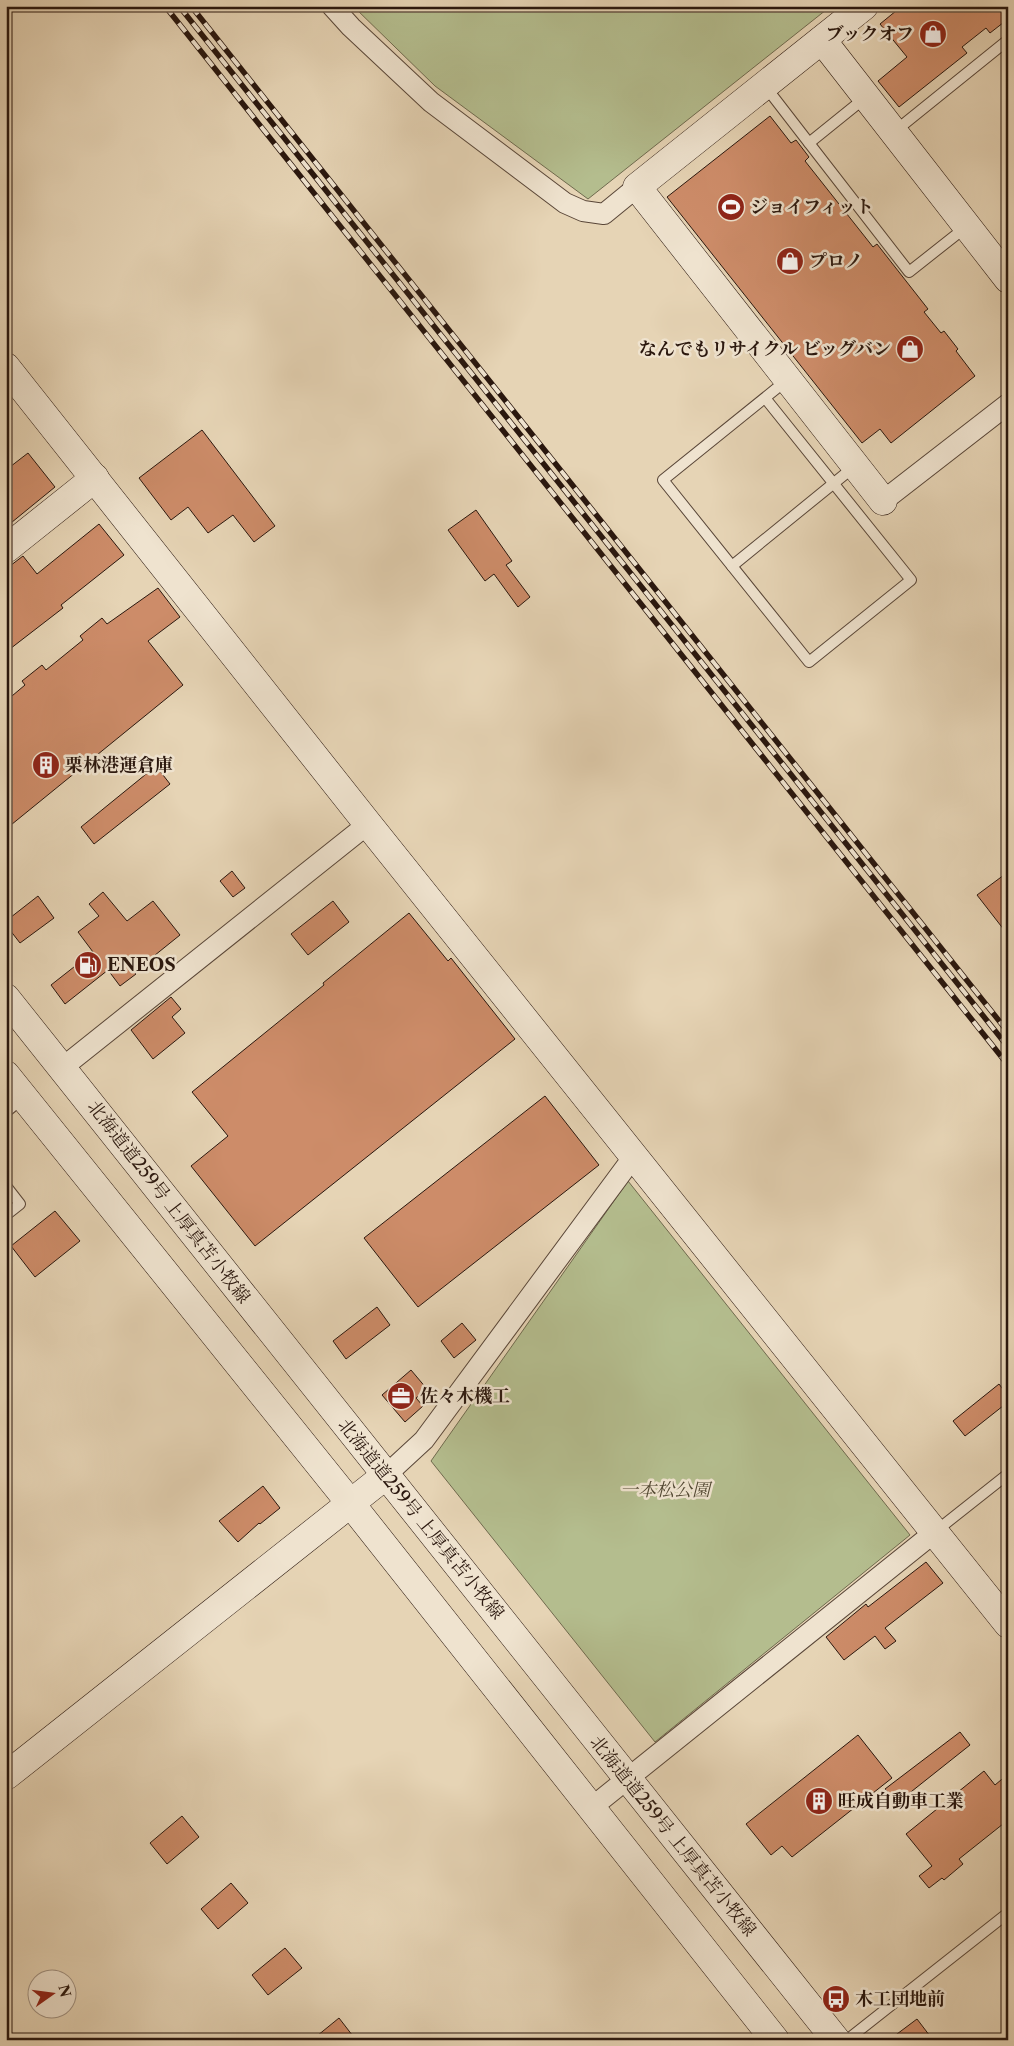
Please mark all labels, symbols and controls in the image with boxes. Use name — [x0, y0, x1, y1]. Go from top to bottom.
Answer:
shop icon: ブックオフ — [918, 19, 948, 49]
place label: ブックオフ — [826, 23, 914, 45]
sports icon: ジョイフィット — [716, 192, 746, 222]
place label: ジョイフィット — [750, 196, 874, 218]
shop icon: プロノ — [775, 246, 805, 276]
place label: プロノ — [809, 250, 863, 272]
shop icon: なんでもリサイクル ビッグバン — [895, 334, 925, 364]
place label: なんでもリサイクル ビッグバン — [639, 338, 891, 360]
building icon: 栗林港運倉庫 — [31, 750, 61, 780]
place label: 栗林港運倉庫 — [65, 754, 173, 776]
fuel station icon: ENEOS — [73, 950, 103, 980]
place label: ENEOS — [107, 954, 176, 976]
street label: 北海道道259号 上厚真苫小牧線 — [83, 1096, 255, 1308]
office icon: 佐々木機工 — [386, 1381, 416, 1411]
place label: 佐々木機工 — [420, 1385, 510, 1407]
street label: 北海道道259号 上厚真苫小牧線 — [333, 1414, 509, 1624]
park label: 一本松公園 — [620, 1479, 713, 1501]
street label: 北海道道259号 上厚真苫小牧線 — [585, 1731, 761, 1941]
building icon: 旺成自動車工業 — [804, 1786, 834, 1816]
place label: 旺成自動車工業 — [838, 1790, 964, 1812]
north arrow — [28, 1968, 78, 2018]
text: N — [54, 1983, 75, 1999]
bus stop icon: 木工団地前 — [821, 1984, 851, 2014]
place label: 木工団地前 — [855, 1988, 945, 2010]

